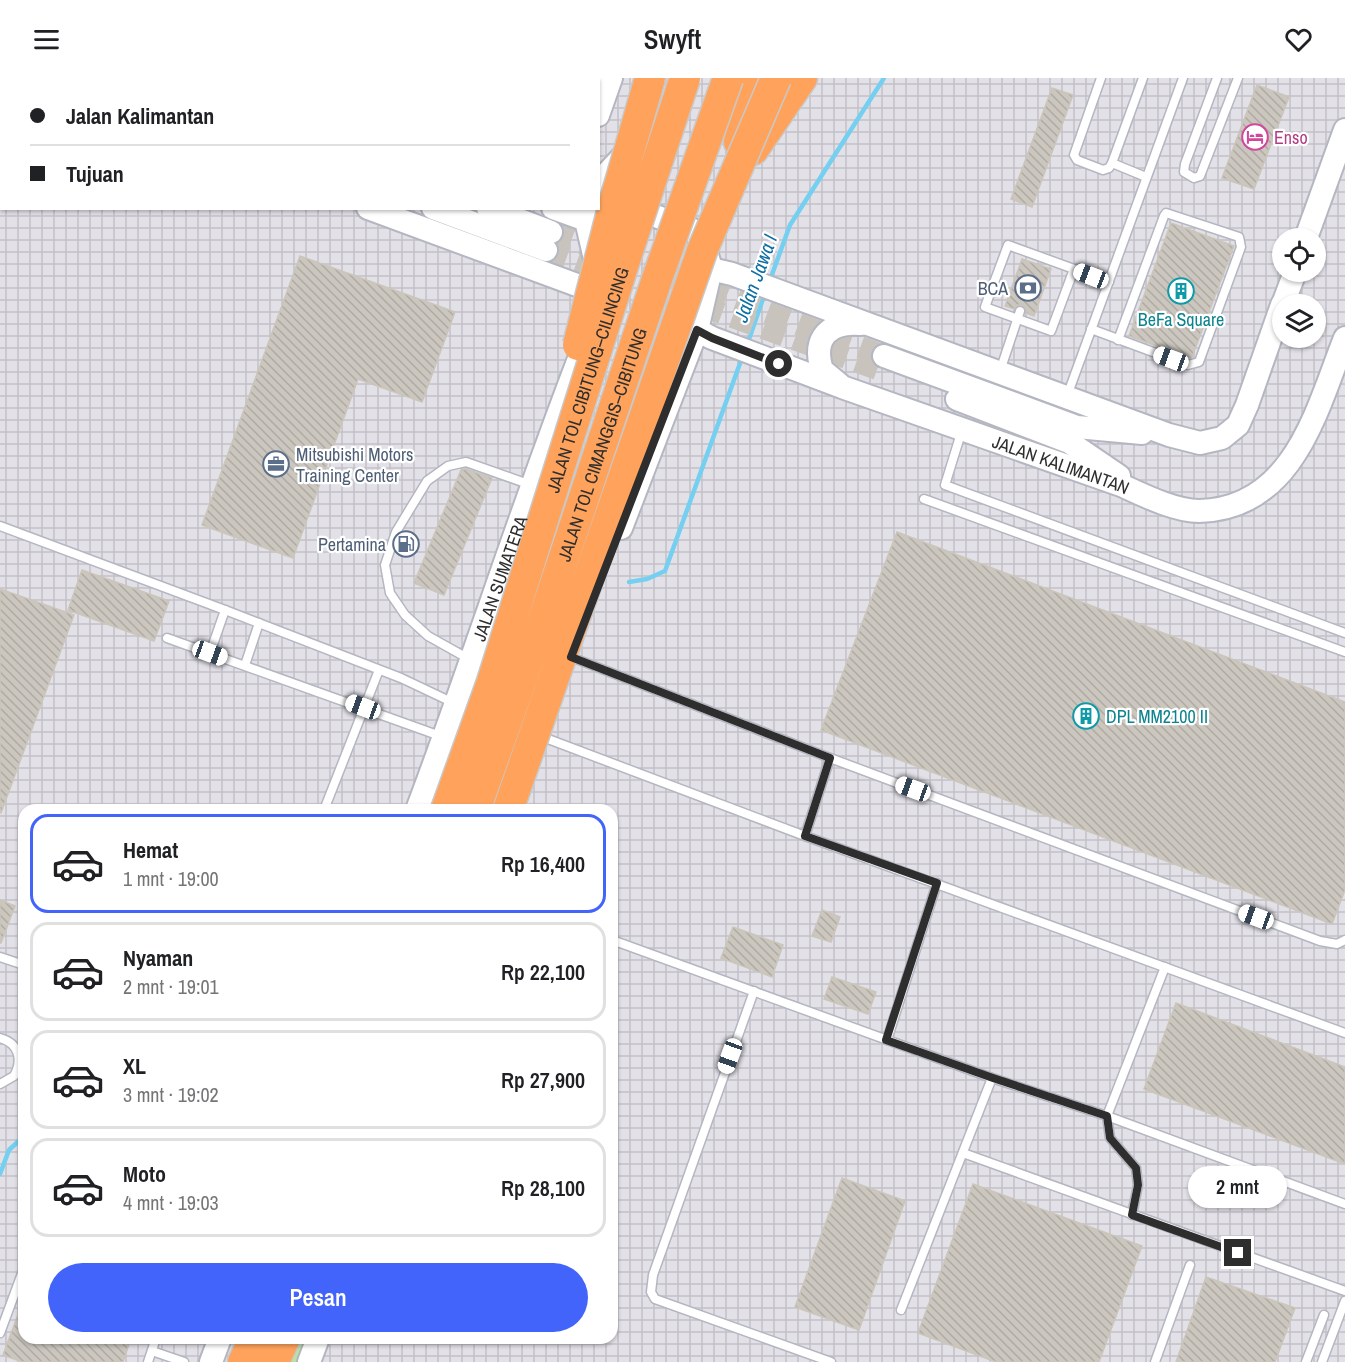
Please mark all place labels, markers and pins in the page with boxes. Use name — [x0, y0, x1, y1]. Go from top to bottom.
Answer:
hotel icon: Enso — [1240, 122, 1270, 152]
place label: Enso — [1274, 125, 1308, 150]
bank icon: BCA — [1013, 273, 1043, 303]
place label: BCA — [978, 276, 1008, 301]
building icon: BeFa Square — [1166, 276, 1196, 306]
place label: BeFa Square — [1138, 307, 1224, 332]
place label: Mitsubishi Motors Training Center — [296, 442, 413, 488]
office icon: Mitsubishi Motors Training Center — [261, 449, 291, 479]
fuel station icon: Pertamina — [391, 529, 421, 559]
place label: Pertamina — [318, 532, 386, 557]
building icon: DPL MM2100 II — [1071, 701, 1101, 731]
place label: DPL MM2100 II — [1106, 704, 1208, 729]

